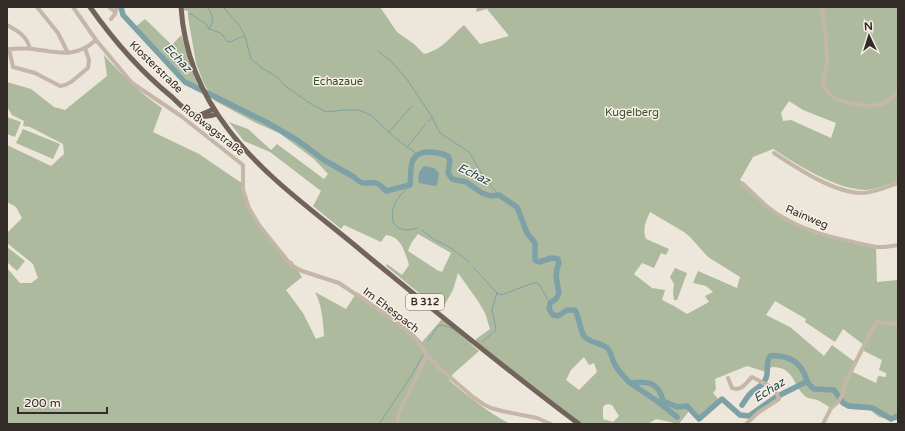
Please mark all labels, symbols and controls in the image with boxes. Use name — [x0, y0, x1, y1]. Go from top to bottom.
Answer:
north arrow — [849, 16, 889, 56]
text: N — [863, 20, 873, 33]
street label: Klosterstraße — [127, 38, 185, 96]
water label: Echaz — [161, 41, 195, 76]
park label: Echazaue — [313, 75, 363, 88]
street label: Roßwagstraße — [179, 102, 247, 158]
park label: Kugelberg — [605, 106, 659, 119]
water label: Echaz — [456, 160, 493, 188]
street label: Rainweg — [784, 202, 830, 232]
street label: Im Ehespach — [360, 285, 422, 335]
road number: B 312 — [406, 294, 444, 310]
water label: Echaz — [751, 375, 788, 405]
scale bar — [18, 389, 107, 415]
text: 200 m — [24, 396, 61, 410]

